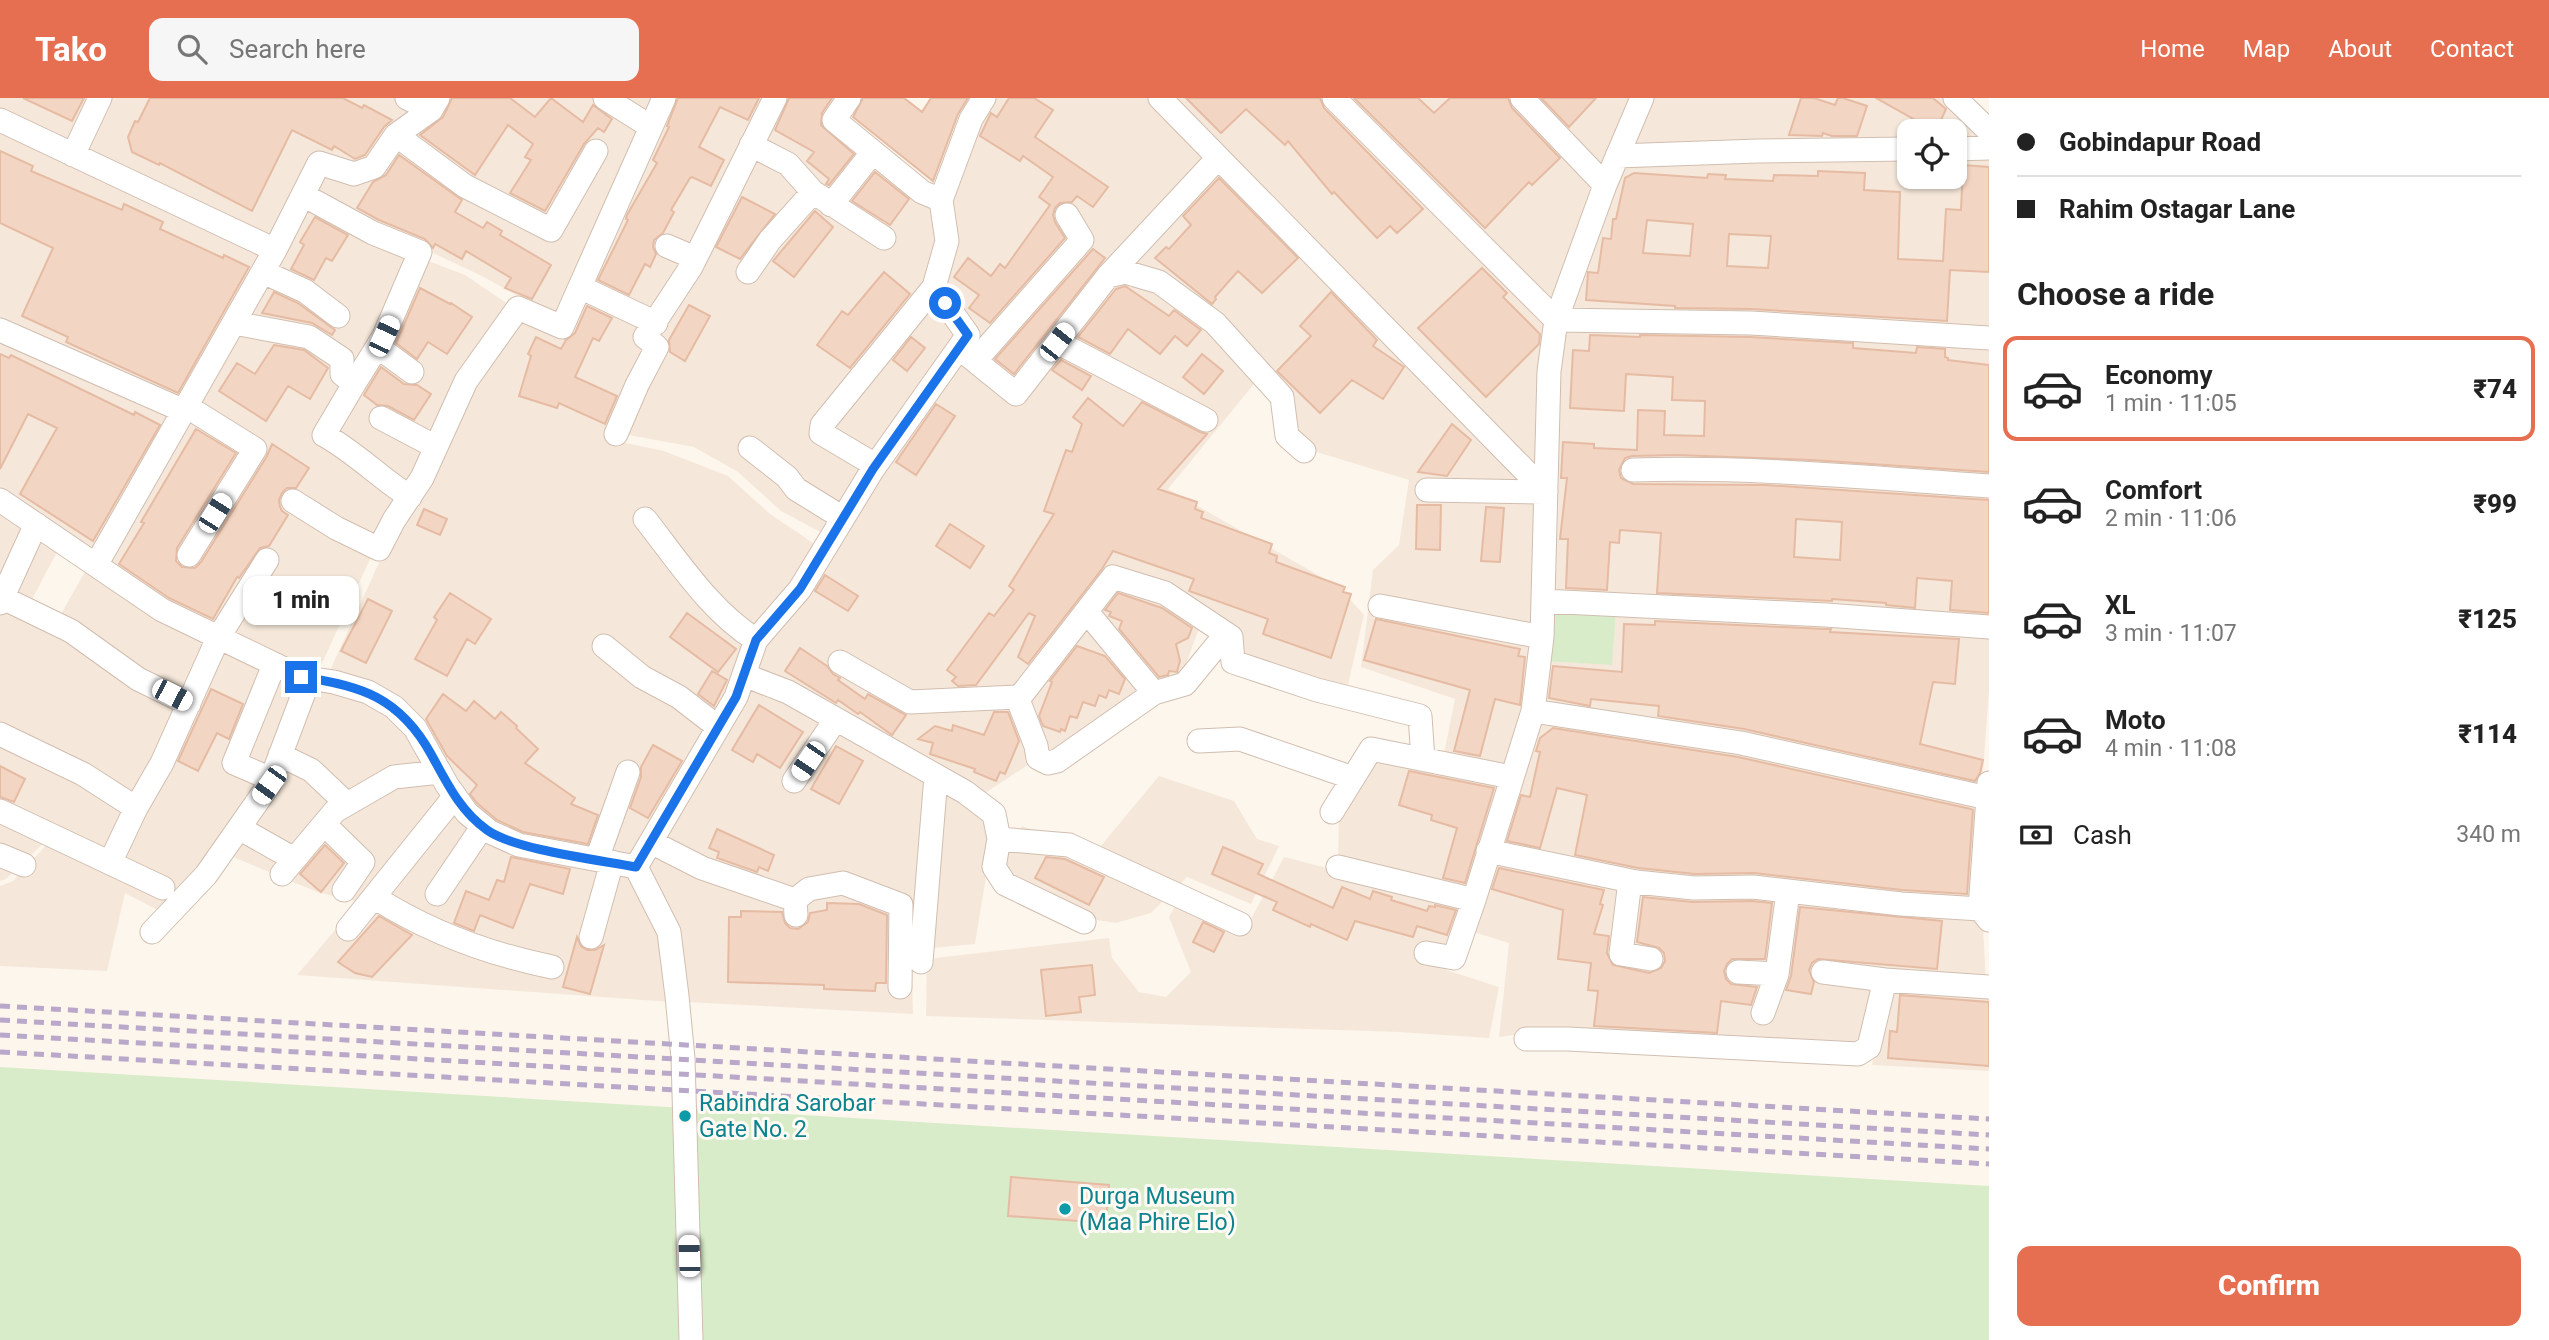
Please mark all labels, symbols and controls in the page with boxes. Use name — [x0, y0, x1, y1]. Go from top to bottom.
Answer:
search box — [149, 18, 639, 81]
text: Tako — [35, 30, 107, 69]
icon: search — [173, 30, 211, 68]
text: Search here — [229, 34, 366, 64]
text: Home — [2140, 35, 2205, 63]
text: Map — [2243, 35, 2290, 63]
text: About — [2328, 35, 2392, 63]
text: Contact — [2430, 35, 2514, 63]
map controls — [1897, 119, 1967, 189]
button: locate — [1897, 119, 1967, 189]
text: Gobindapur Road — [2059, 127, 2261, 157]
text: Rahim Ostagar Lane — [2059, 194, 2295, 224]
text: Choose a ride — [2017, 275, 2214, 313]
route start — [929, 287, 961, 319]
car — [366, 313, 403, 359]
car — [1036, 319, 1079, 365]
icon: car — [2021, 357, 2084, 420]
text: Economy — [2105, 360, 2212, 390]
text: ₹74 — [2473, 374, 2517, 404]
text: 1 min · 11:05 — [2105, 390, 2237, 417]
icon: car — [2021, 472, 2084, 535]
text: Comfort — [2105, 475, 2202, 505]
text: ₹99 — [2473, 489, 2517, 519]
car — [195, 490, 236, 536]
text: 2 min · 11:06 — [2105, 505, 2237, 532]
callout: 1 min — [243, 575, 359, 624]
text: 1 min — [272, 587, 330, 614]
icon: car — [2021, 587, 2084, 650]
text: XL — [2105, 590, 2136, 620]
text: ₹125 — [2458, 604, 2517, 634]
text: 3 min · 11:07 — [2105, 620, 2237, 647]
route end — [285, 661, 317, 693]
car — [149, 676, 196, 714]
icon: car — [2021, 702, 2084, 765]
text: Moto — [2105, 705, 2166, 735]
text: ₹114 — [2458, 719, 2517, 749]
text: 4 min · 11:08 — [2105, 735, 2237, 762]
car — [788, 738, 829, 784]
car — [249, 762, 290, 808]
icon: cash — [2017, 816, 2055, 854]
text: Cash — [2073, 820, 2132, 850]
text: 340 m — [2456, 821, 2521, 848]
place label: Rabindra Sarobar Gate No. 2 — [699, 1090, 876, 1143]
marker: Rabindra Sarobar Gate No. 2 — [677, 1108, 693, 1124]
place label: Durga Museum (Maa Phire Elo) — [1079, 1183, 1236, 1236]
marker: Durga Museum (Maa Phire Elo) — [1057, 1201, 1073, 1217]
car — [678, 1235, 701, 1277]
button: Confirm — [2017, 1246, 2521, 1326]

